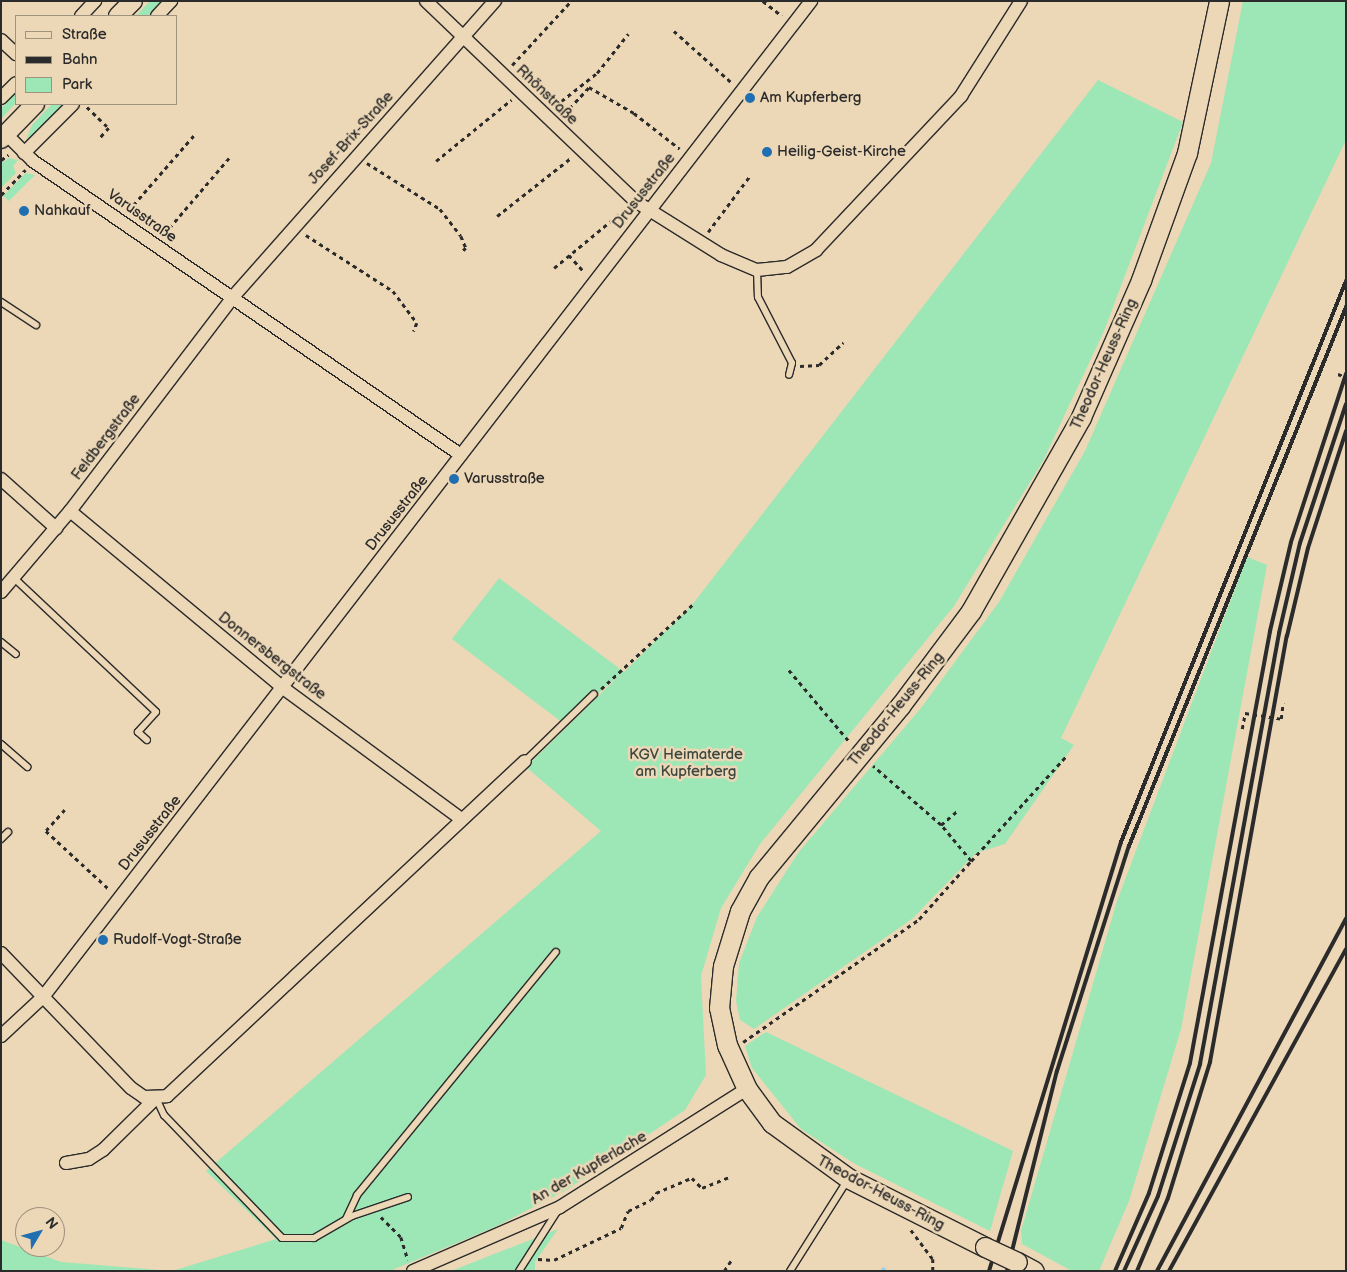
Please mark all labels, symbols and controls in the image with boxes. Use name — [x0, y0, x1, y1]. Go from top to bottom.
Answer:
legend — [15, 15, 178, 105]
text: Straße — [62, 25, 107, 44]
text: Bahn — [62, 50, 98, 69]
street label: Rhönstraße — [512, 61, 582, 129]
text: Park — [62, 75, 92, 94]
street label: Josef-Brix-Straße — [305, 88, 397, 188]
place label: Am Kupferberg — [760, 89, 861, 107]
marker: Am Kupferberg — [744, 92, 756, 104]
place label: Heilig-Geist-Kirche — [777, 143, 906, 161]
marker: Heilig-Geist-Kirche — [761, 146, 773, 158]
street label: Drususstraße — [609, 150, 679, 232]
street label: Varusstraße — [104, 185, 180, 247]
place label: Nahkauf — [34, 202, 91, 220]
marker: Nahkauf — [18, 205, 30, 217]
street label: Theodor-Heuss-Ring — [1067, 296, 1141, 432]
street label: Feldbergstraße — [68, 390, 144, 484]
place label: Varusstraße — [464, 470, 545, 488]
street label: Drususstraße — [362, 472, 432, 554]
marker: Varusstraße — [448, 473, 460, 485]
street label: Donnersbergstraße — [214, 608, 330, 704]
street label: Theodor-Heuss-Ring — [844, 648, 948, 770]
park label: KGV Heimaterde am Kupferberg — [629, 745, 743, 780]
street label: Drususstraße — [115, 792, 185, 874]
place label: Rudolf-Vogt-Straße — [113, 931, 242, 949]
marker: Rudolf-Vogt-Straße — [97, 934, 109, 946]
street label: An der Kupferlache — [528, 1128, 650, 1208]
street label: Theodor-Heuss-Ring — [814, 1152, 948, 1234]
north arrow — [15, 1207, 65, 1257]
text: N — [42, 1214, 62, 1233]

